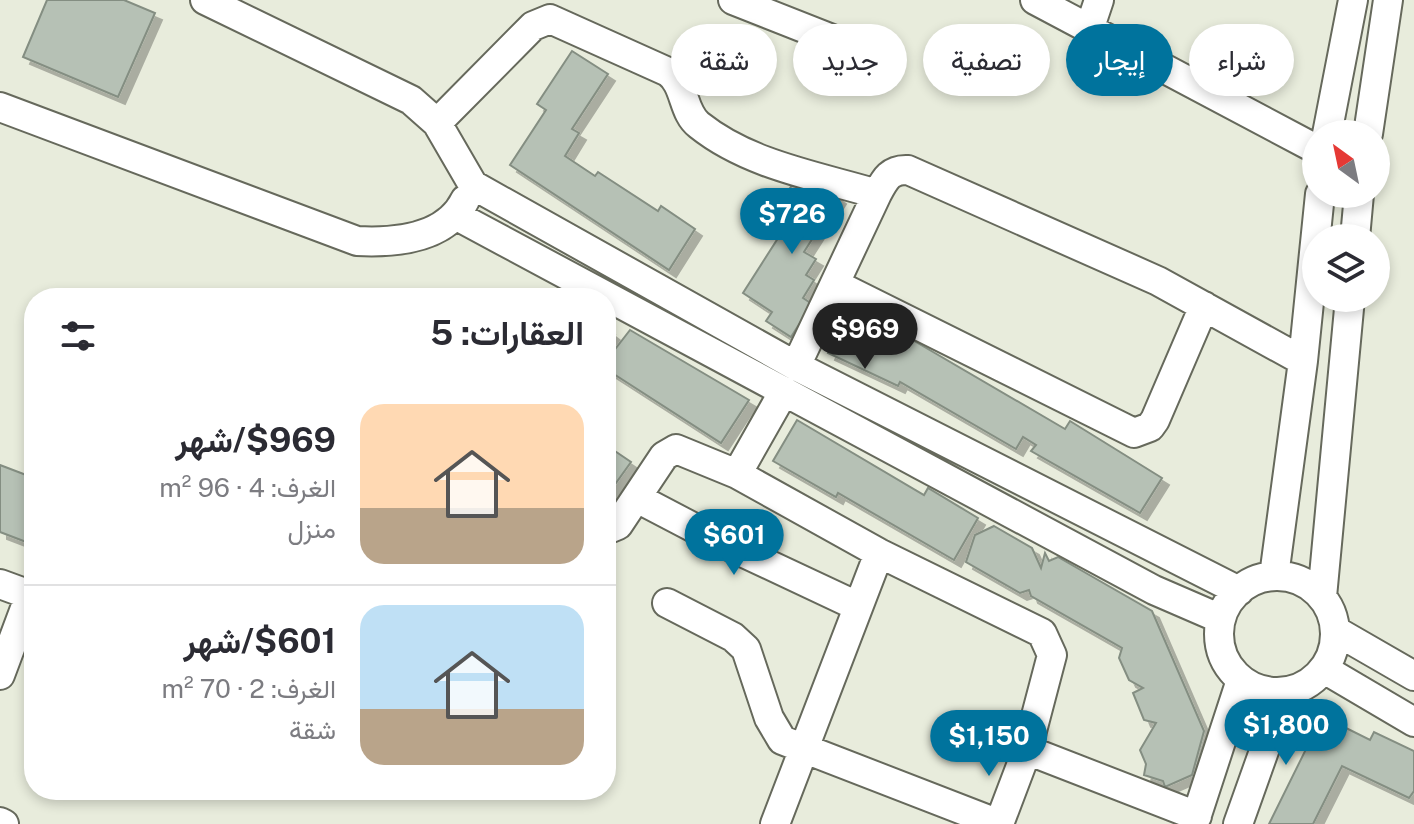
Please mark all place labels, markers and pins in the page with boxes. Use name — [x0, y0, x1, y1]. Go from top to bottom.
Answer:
pin: $726 — [745, 188, 839, 256]
pin: $969 — [818, 303, 912, 371]
pin: $601 — [687, 509, 781, 577]
pin: $1,800 — [1221, 699, 1351, 767]
pin: $1,150 — [924, 710, 1054, 778]

